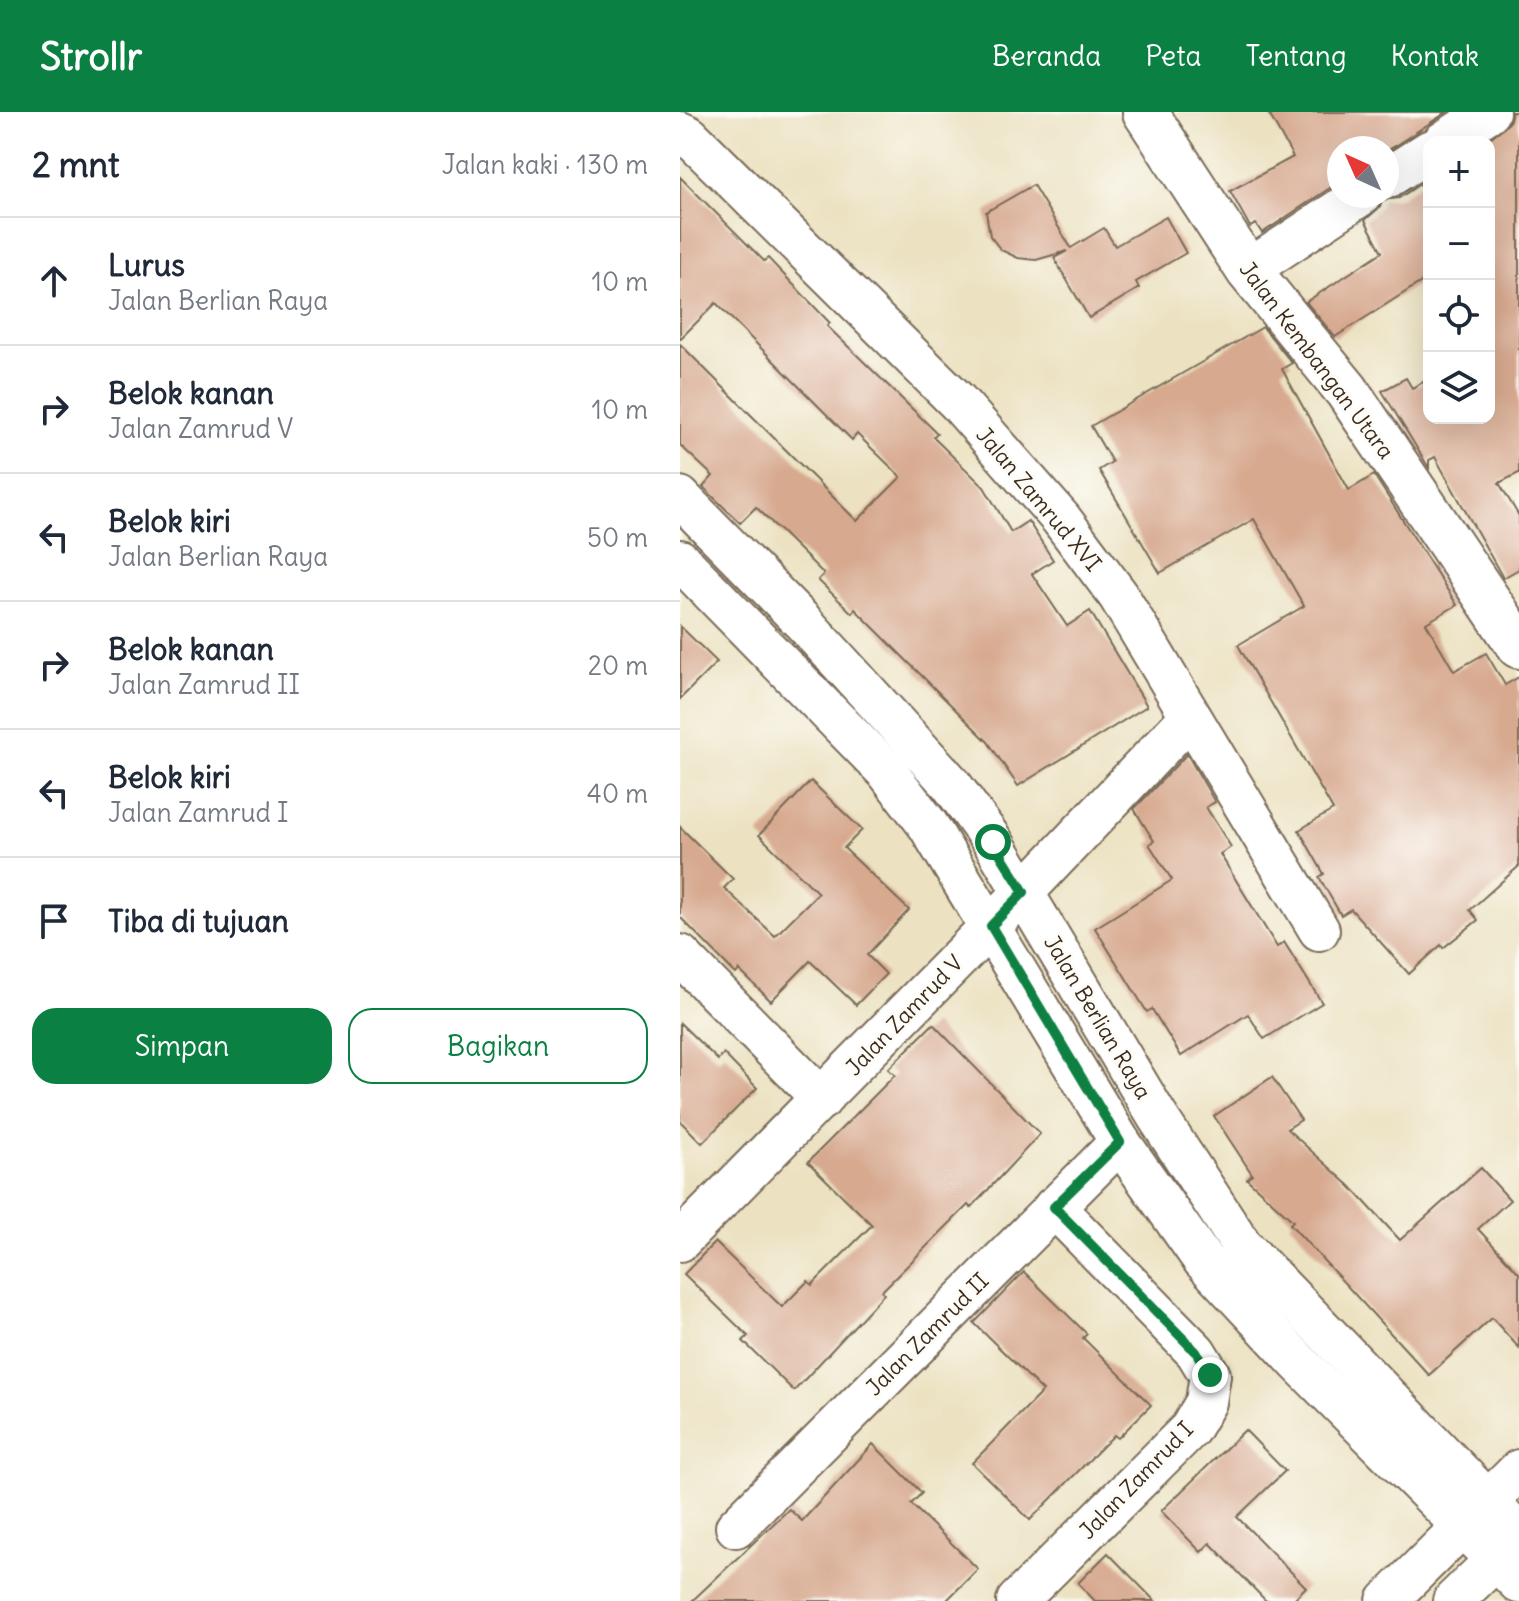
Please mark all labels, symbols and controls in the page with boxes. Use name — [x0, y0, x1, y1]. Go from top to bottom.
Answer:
text: Strollr — [40, 33, 142, 80]
text: Beranda — [992, 38, 1101, 74]
text: Peta — [1145, 38, 1202, 74]
text: Tentang — [1246, 38, 1347, 74]
text: Kontak — [1391, 38, 1479, 74]
north arrow — [1327, 136, 1399, 208]
map controls — [1423, 136, 1495, 424]
button: + — [1423, 136, 1495, 208]
text: 2 mnt — [32, 143, 119, 186]
text: Jalan kaki · 130 m — [442, 148, 648, 181]
button: − — [1423, 208, 1495, 280]
text: Lurus — [108, 246, 185, 284]
street label: Jalan Kembangan Utara — [1234, 256, 1400, 464]
icon: ahead — [32, 259, 76, 303]
text: 10 m — [592, 265, 648, 298]
button: locate — [1423, 280, 1495, 352]
text: Jalan Berlian Raya — [108, 284, 328, 317]
button: layers — [1423, 352, 1495, 424]
text: Belok kanan — [108, 374, 274, 412]
icon: right — [32, 387, 76, 431]
text: 10 m — [592, 393, 648, 426]
text: Jalan Zamrud V — [108, 412, 293, 445]
street label: Jalan Zamrud XVI — [970, 421, 1108, 577]
text: Belok kiri — [108, 502, 231, 540]
icon: left — [32, 515, 76, 559]
text: 50 m — [587, 521, 648, 554]
text: Jalan Berlian Raya — [108, 540, 328, 573]
text: Belok kanan — [108, 630, 274, 668]
icon: right — [32, 643, 76, 687]
text: 20 m — [588, 649, 648, 682]
text: Jalan Zamrud II — [108, 668, 300, 701]
text: Belok kiri — [108, 758, 231, 796]
icon: left — [32, 771, 76, 815]
text: 40 m — [587, 777, 648, 810]
text: Jalan Zamrud I — [108, 796, 288, 829]
route start — [975, 824, 1011, 860]
icon: arrive — [32, 899, 76, 943]
text: Tiba di tujuan — [108, 902, 289, 940]
street label: Jalan Berlian Raya — [1038, 930, 1158, 1104]
street label: Jalan Zamrud V — [839, 949, 969, 1081]
button: Simpan — [32, 1008, 332, 1084]
button: Bagikan — [348, 1008, 648, 1084]
street label: Jalan Zamrud II — [860, 1267, 994, 1401]
route end — [1192, 1357, 1228, 1393]
street label: Jalan Zamrud I — [1073, 1415, 1199, 1545]

